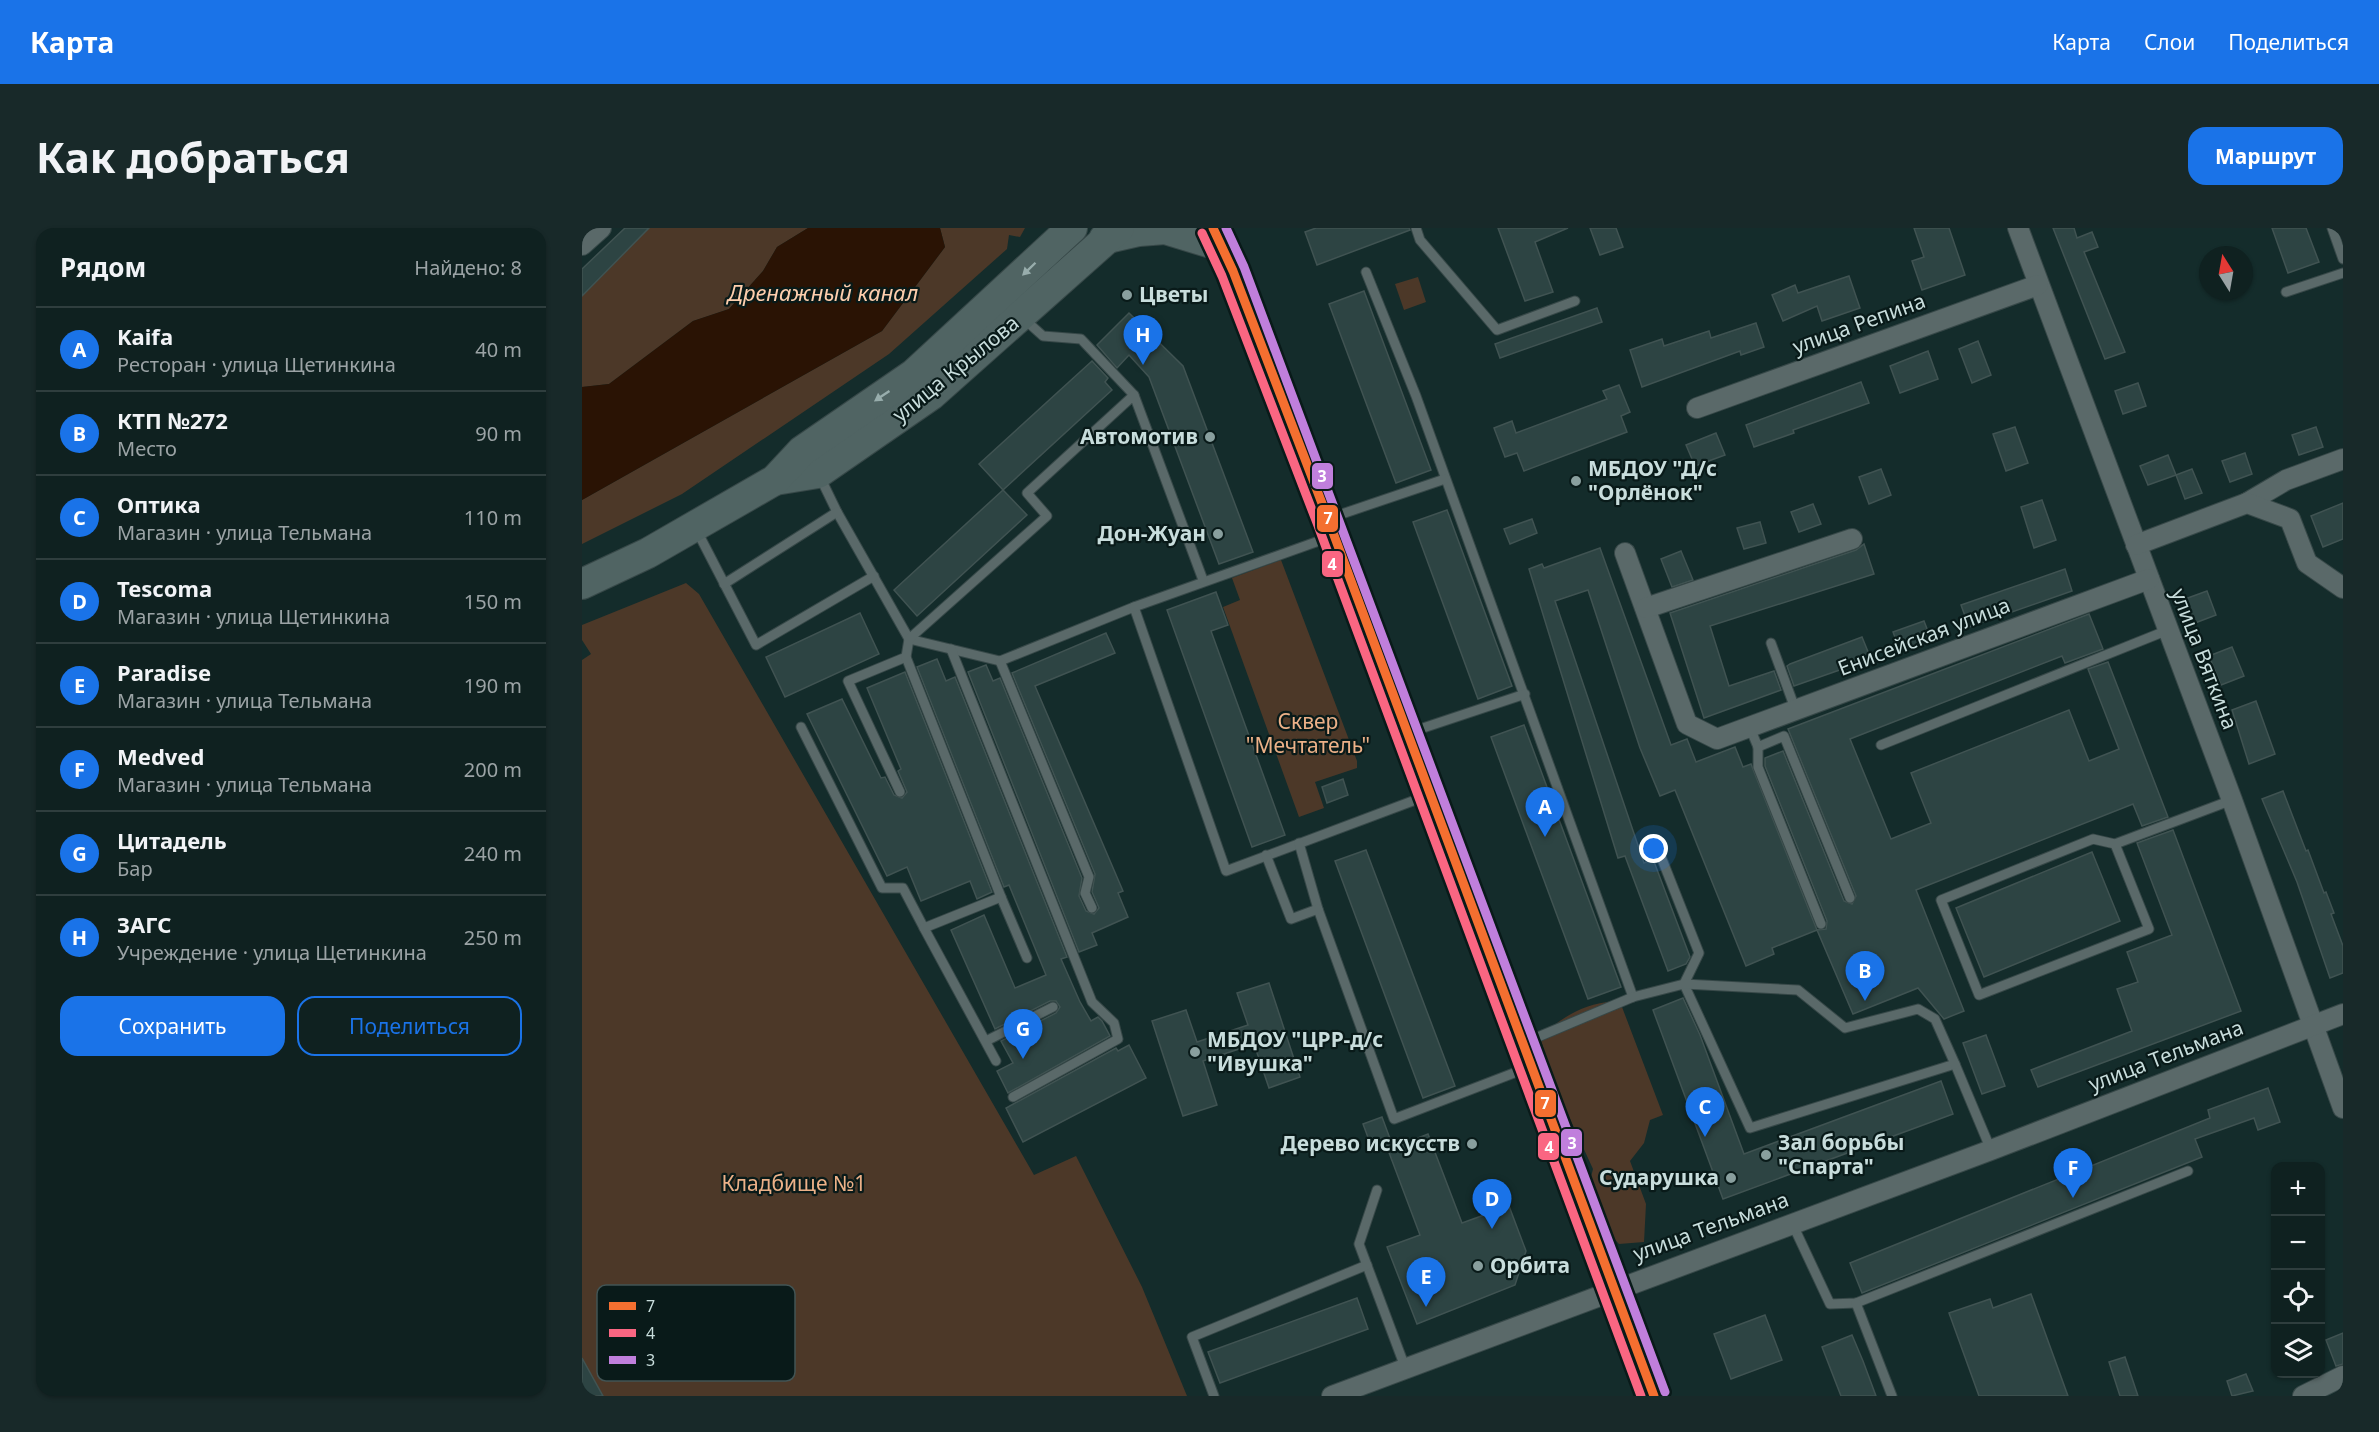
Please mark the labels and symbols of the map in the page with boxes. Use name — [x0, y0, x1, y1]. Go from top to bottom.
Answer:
north arrow — [2199, 246, 2253, 300]
one-way arrow — [1023, 261, 1037, 275]
water label: Дренажный канал — [726, 277, 918, 307]
place label: Цветы — [1139, 280, 1208, 308]
street label: улица Репина — [1788, 286, 1929, 360]
marker: Цветы — [1120, 288, 1134, 302]
street label: улица Крылова — [886, 309, 1024, 428]
pin: H — [1124, 316, 1162, 365]
one-way arrow — [874, 390, 890, 401]
place label: Автомотив — [1080, 422, 1198, 450]
marker: Автомотив — [1203, 430, 1217, 444]
place label: МБДОУ "Д/с "Орлёнок" — [1588, 454, 1717, 506]
line badge: 3 — [1311, 462, 1334, 490]
text: 3 — [1317, 465, 1327, 487]
marker: МБДОУ "Д/с "Орлёнок" — [1569, 474, 1583, 488]
line badge: 7 — [1316, 504, 1339, 533]
text: 7 — [1323, 507, 1333, 529]
place label: Дон-Жуан — [1098, 519, 1206, 547]
marker: Дон-Жуан — [1211, 527, 1225, 541]
line badge: 4 — [1321, 550, 1344, 578]
text: 4 — [1327, 553, 1337, 575]
street label: улица Вяткина — [2165, 584, 2245, 733]
street label: Енисейская улица — [1834, 590, 2014, 682]
park label: Сквер "Мечтатель" — [1246, 707, 1370, 759]
pin: A — [1526, 788, 1564, 837]
your location — [1639, 834, 1668, 863]
pin: B — [1846, 952, 1884, 1001]
pin: G — [1004, 1010, 1042, 1059]
street label: улица Тельмана — [2084, 1013, 2247, 1097]
place label: МБДОУ "ЦРР-д/с "Ивушка" — [1207, 1025, 1383, 1077]
marker: МБДОУ "ЦРР-д/с "Ивушка" — [1188, 1045, 1202, 1059]
pin: C — [1686, 1088, 1724, 1137]
line badge: 7 — [1534, 1089, 1557, 1118]
text: 7 — [1540, 1092, 1550, 1114]
line badge: 3 — [1560, 1128, 1583, 1157]
place label: Зал борьбы "Спарта" — [1778, 1128, 1904, 1180]
place label: Дерево искусств — [1280, 1129, 1460, 1157]
line badge: 4 — [1537, 1132, 1560, 1161]
text: 3 — [1567, 1132, 1577, 1154]
text: 4 — [1544, 1136, 1554, 1158]
marker: Дерево искусств — [1465, 1137, 1479, 1151]
marker: Зал борьбы "Спарта" — [1759, 1148, 1773, 1162]
pin: F — [2054, 1148, 2092, 1198]
place label: Сударушка — [1599, 1163, 1719, 1191]
park label: Кладбище №1 — [722, 1169, 866, 1197]
marker: Сударушка — [1724, 1171, 1738, 1185]
pin: D — [1472, 1180, 1512, 1229]
street label: улица Тельмана — [1629, 1185, 1792, 1267]
place label: Орбита — [1490, 1251, 1570, 1279]
pin: E — [1406, 1258, 1446, 1307]
marker: Орбита — [1471, 1259, 1485, 1273]
legend — [597, 1285, 795, 1381]
text: 7 — [646, 1295, 655, 1317]
text: 4 — [646, 1322, 655, 1344]
text: 3 — [646, 1349, 655, 1371]

